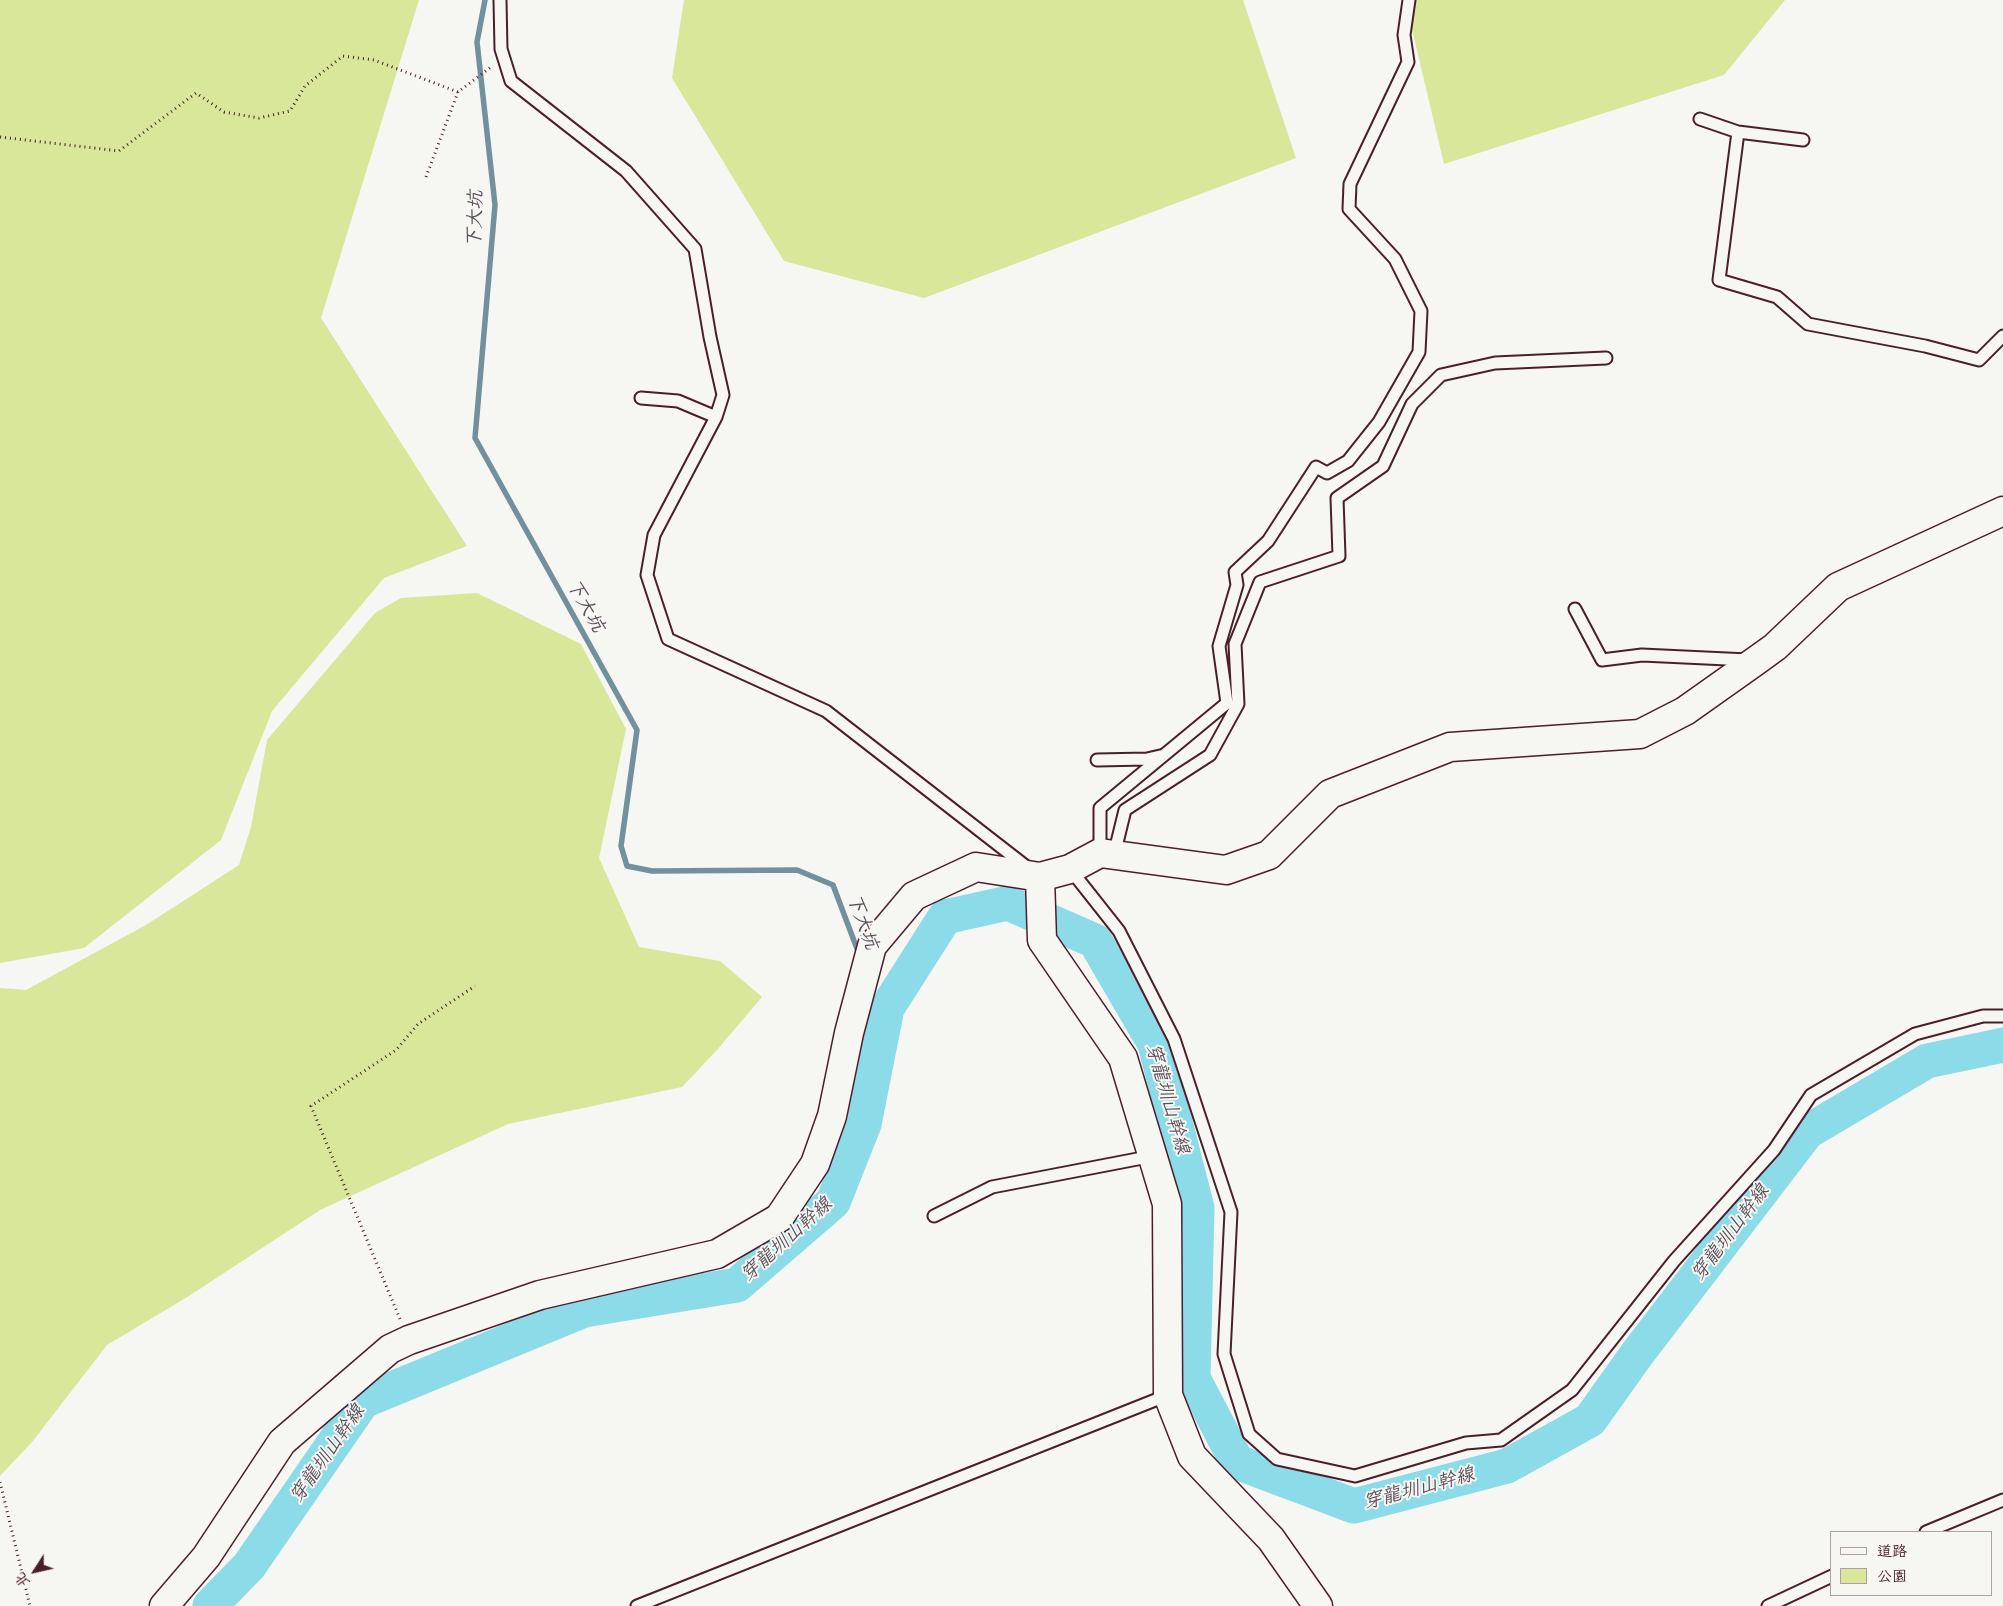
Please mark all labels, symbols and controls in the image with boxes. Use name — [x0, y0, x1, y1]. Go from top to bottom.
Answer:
water label: 下大坑 — [464, 190, 488, 248]
water label: 下大坑 — [561, 576, 609, 636]
water label: 下大坑 — [842, 891, 882, 953]
water label: 穿龍圳山幹線 — [1140, 1041, 1194, 1157]
water label: 穿龍圳山幹線 — [1688, 1181, 1774, 1285]
water label: 穿龍圳山幹線 — [737, 1193, 837, 1287]
water label: 穿龍圳山幹線 — [286, 1401, 370, 1507]
water label: 穿龍圳山幹線 — [1361, 1463, 1477, 1515]
legend — [1830, 1531, 1993, 1596]
text: 道路 — [1877, 1538, 1907, 1564]
north arrow — [10, 1546, 60, 1596]
text: 公園 — [1877, 1563, 1907, 1589]
text: 北 — [8, 1567, 37, 1593]

